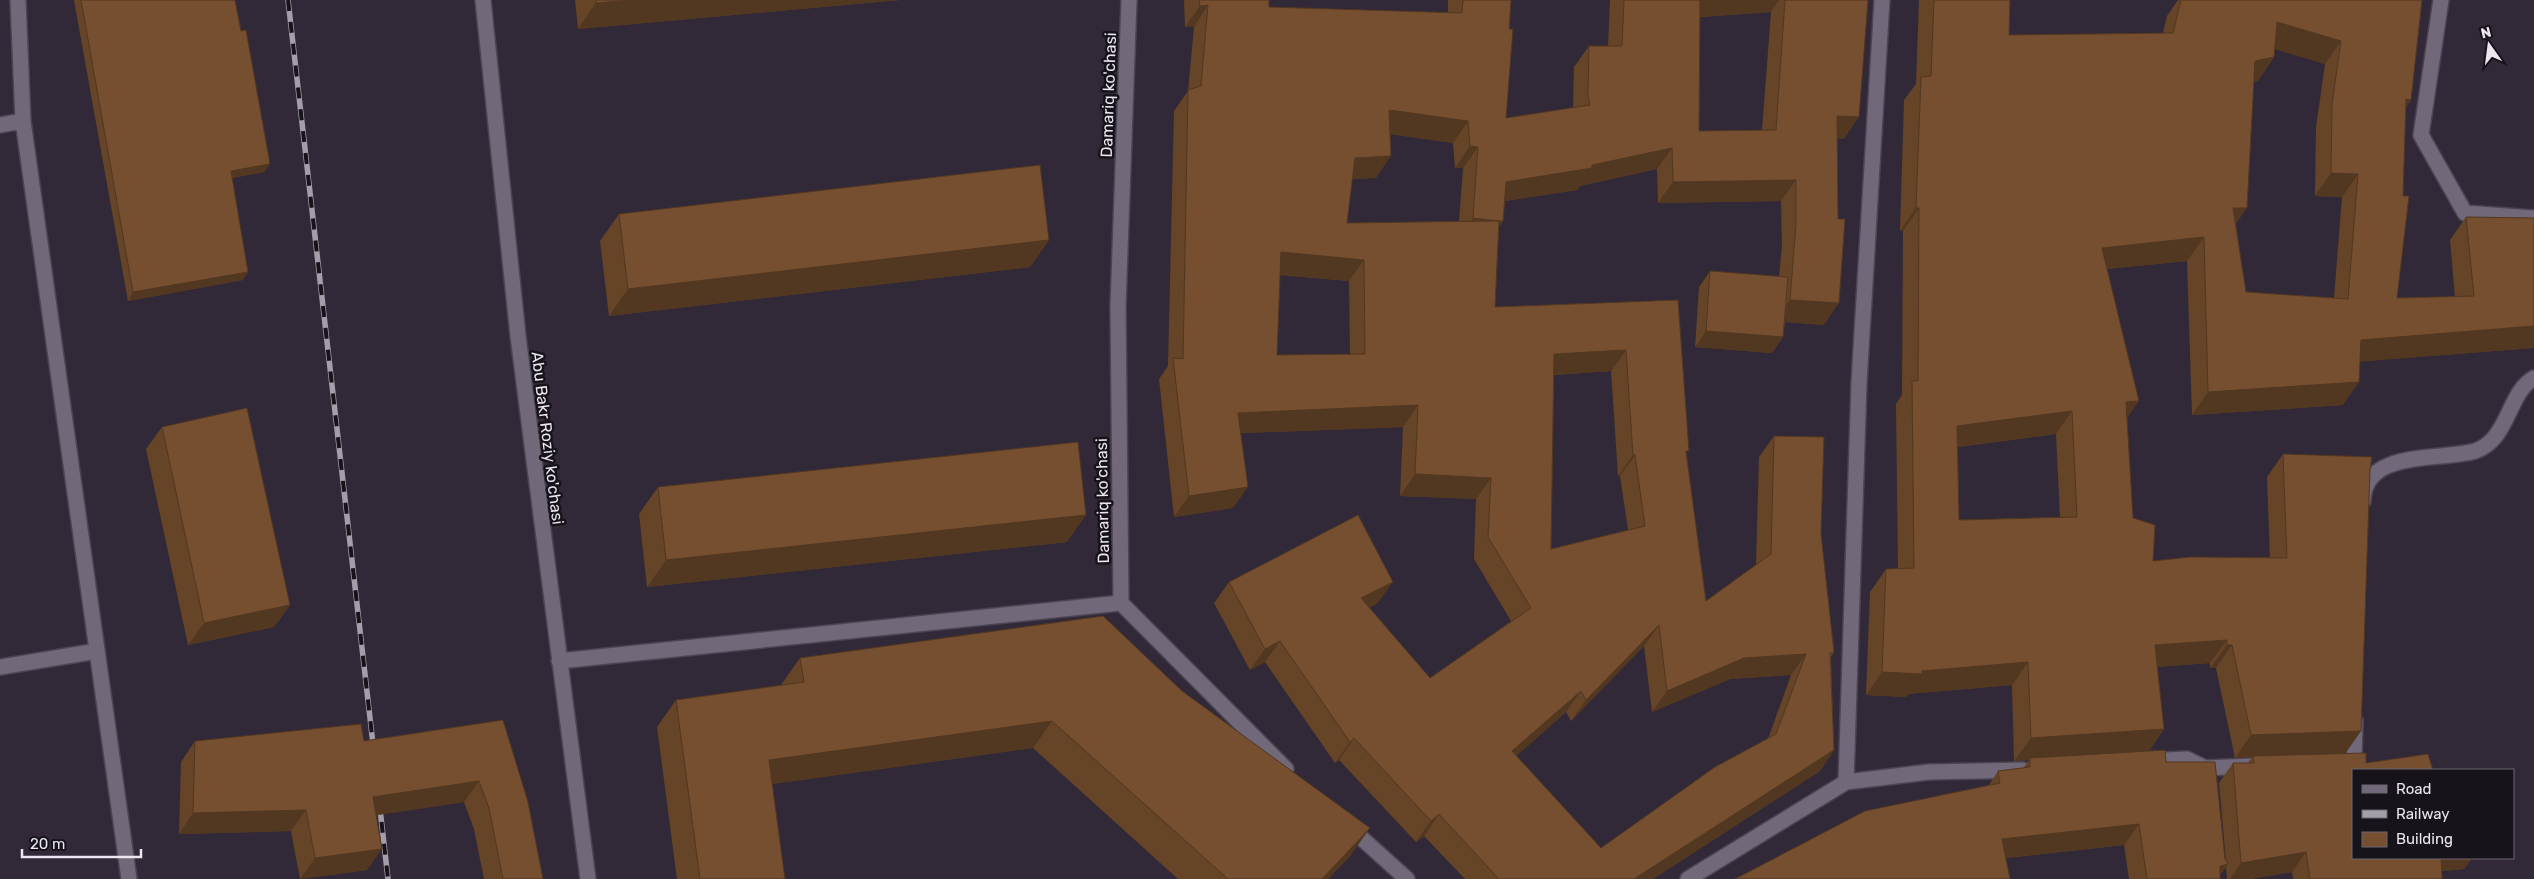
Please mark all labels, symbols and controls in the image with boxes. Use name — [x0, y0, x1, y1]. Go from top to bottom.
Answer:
north arrow — [2464, 20, 2514, 70]
text: N — [2479, 23, 2493, 42]
street label: Damariq ko'chasi — [1097, 32, 1120, 158]
street label: Abu Bakr Roziy ko'chasi — [527, 351, 568, 526]
street label: Damariq ko'chasi — [1092, 438, 1113, 564]
legend — [2352, 769, 2514, 859]
text: Road — [2396, 780, 2432, 798]
text: Railway — [2396, 805, 2450, 823]
scale bar — [22, 826, 141, 858]
text: Building — [2396, 830, 2453, 848]
text: 20 m — [30, 835, 65, 853]

